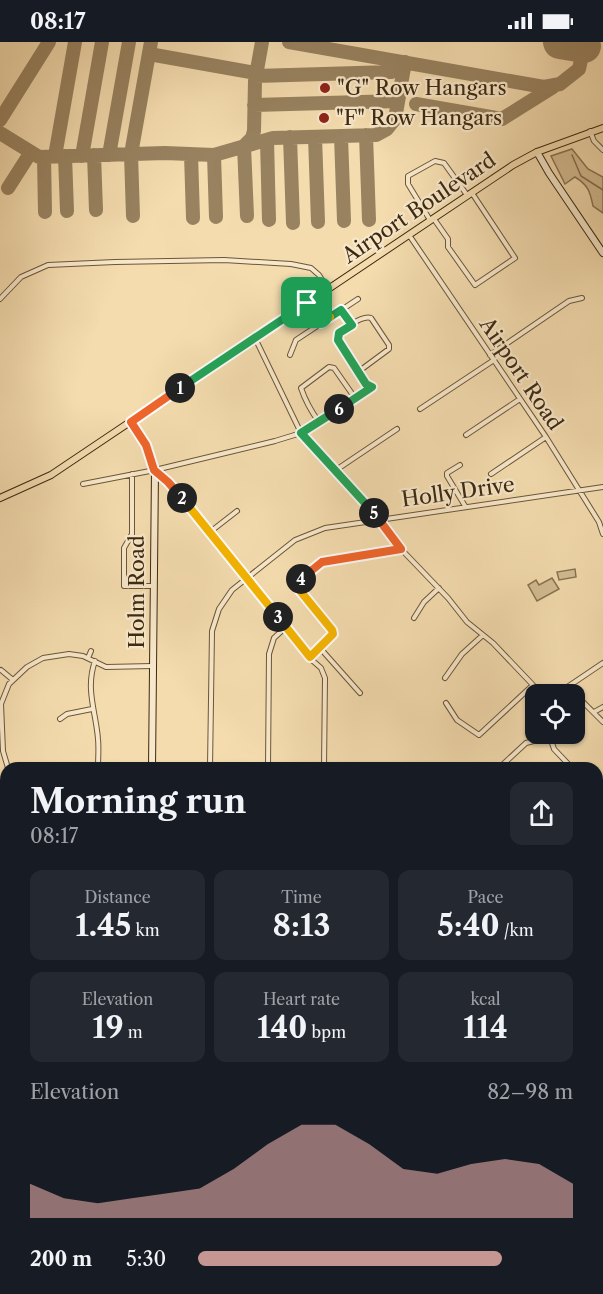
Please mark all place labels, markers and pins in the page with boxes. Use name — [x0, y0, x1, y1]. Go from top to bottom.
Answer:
place label: "G" Row Hangars — [337, 75, 507, 100]
marker: "G" Row Hangars — [318, 81, 332, 95]
place label: "F" Row Hangars — [336, 105, 502, 130]
marker: "F" Row Hangars — [317, 111, 331, 125]
pin — [281, 277, 332, 328]
pin: 1 — [165, 373, 195, 403]
pin: 6 — [324, 394, 354, 424]
pin: 2 — [167, 483, 197, 513]
pin: 5 — [359, 498, 389, 528]
pin: 4 — [286, 564, 316, 594]
pin: 3 — [263, 602, 293, 632]

